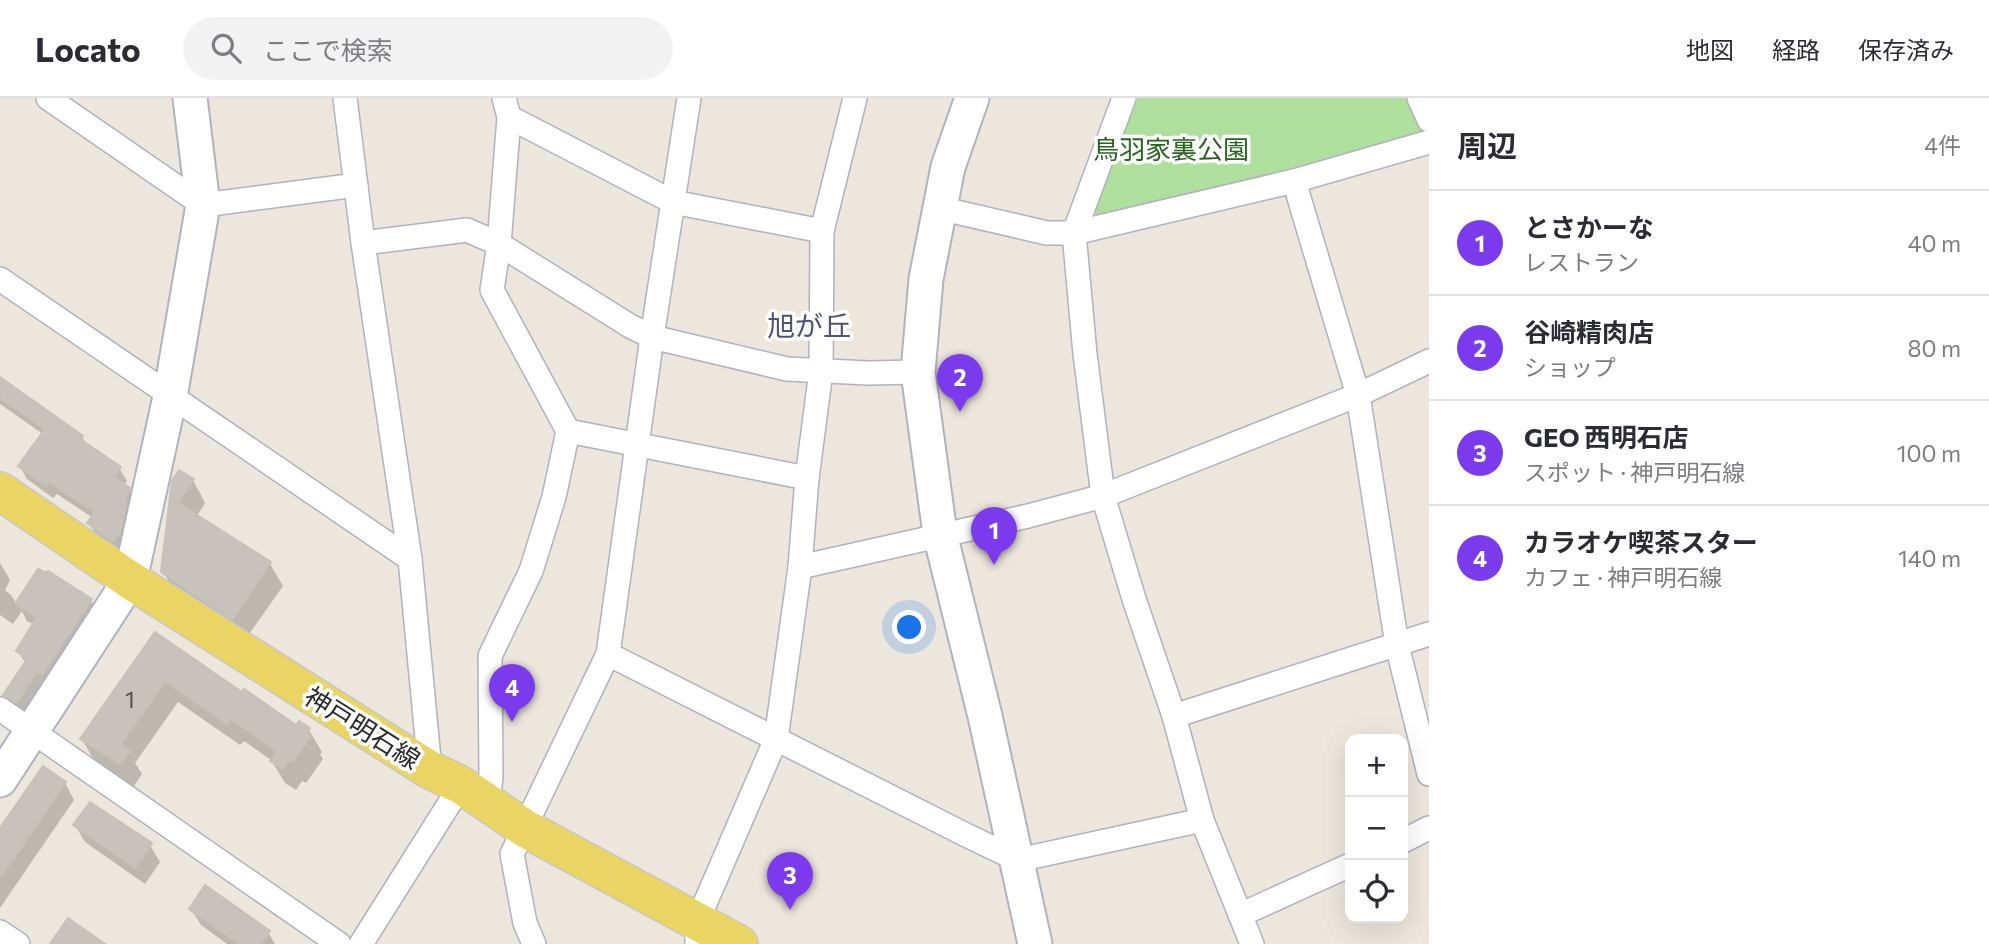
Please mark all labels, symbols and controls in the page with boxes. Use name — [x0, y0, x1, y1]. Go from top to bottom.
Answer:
search box — [183, 17, 673, 80]
text: Locato — [35, 28, 141, 69]
icon: search — [207, 29, 245, 67]
text: ここで検索 — [263, 34, 393, 65]
text: 地図 — [1686, 35, 1734, 64]
text: 経路 — [1772, 35, 1820, 64]
text: 保存済み — [1858, 35, 1954, 64]
text: 周辺 — [1457, 126, 1517, 163]
text: 4件 — [1924, 131, 1961, 159]
park label: 鳥羽家裏公園 — [1093, 133, 1249, 164]
text: とさかーな — [1524, 211, 1654, 242]
text: 1 — [1475, 229, 1485, 257]
text: 40 m — [1908, 229, 1961, 257]
text: レストラン — [1524, 248, 1639, 276]
district label: 旭が丘 — [767, 308, 851, 342]
text: 谷崎精肉店 — [1524, 316, 1654, 347]
text: 2 — [1473, 334, 1487, 362]
text: 80 m — [1908, 334, 1961, 362]
text: ショップ — [1524, 353, 1616, 381]
pin: 2 — [937, 354, 983, 412]
text: GEO 西明石店 — [1524, 421, 1689, 452]
text: 3 — [1473, 439, 1487, 467]
text: 100 m — [1897, 439, 1961, 467]
text: スポット · 神戸明石線 — [1524, 458, 1745, 486]
pin: 1 — [971, 507, 1017, 565]
text: カラオケ喫茶スター — [1524, 526, 1758, 557]
text: 4 — [1473, 544, 1487, 572]
text: 140 m — [1898, 544, 1961, 572]
text: カフェ · 神戸明石線 — [1524, 563, 1722, 591]
your location — [892, 610, 926, 644]
pin: 4 — [489, 664, 535, 722]
street label: 神戸明石線 — [300, 679, 426, 775]
house number: 1 — [125, 685, 135, 713]
map controls — [1345, 734, 1408, 923]
button: + — [1345, 734, 1408, 797]
button: − — [1345, 797, 1408, 860]
pin: 3 — [767, 852, 813, 910]
button: locate — [1345, 860, 1408, 923]

